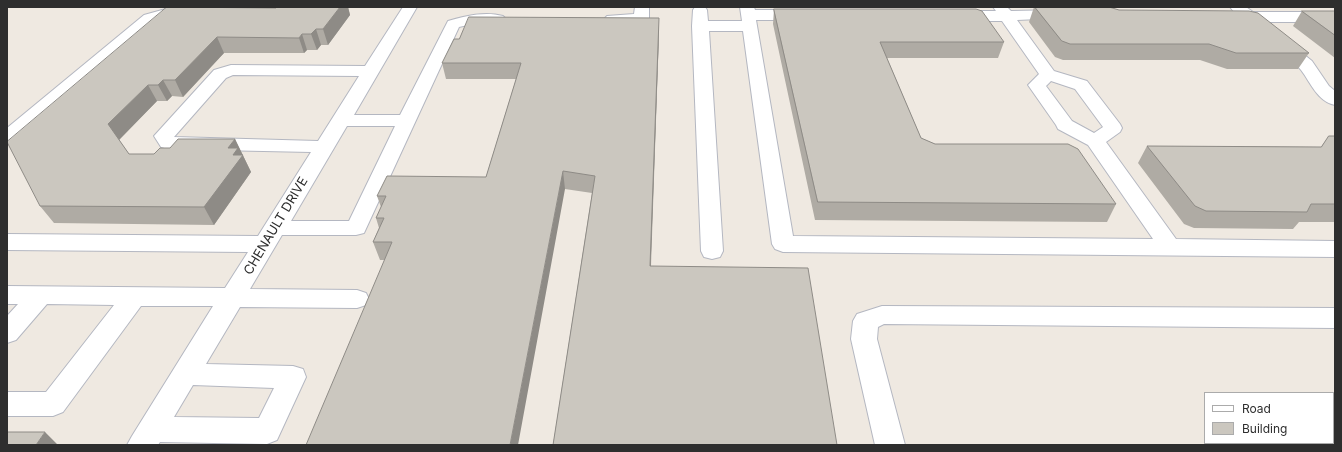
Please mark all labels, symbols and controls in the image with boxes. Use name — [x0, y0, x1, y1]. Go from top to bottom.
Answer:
street label: CHENAULT DRIVE — [241, 174, 311, 278]
legend — [1204, 392, 1334, 444]
text: Road — [1242, 401, 1271, 416]
text: Building — [1242, 421, 1287, 436]

